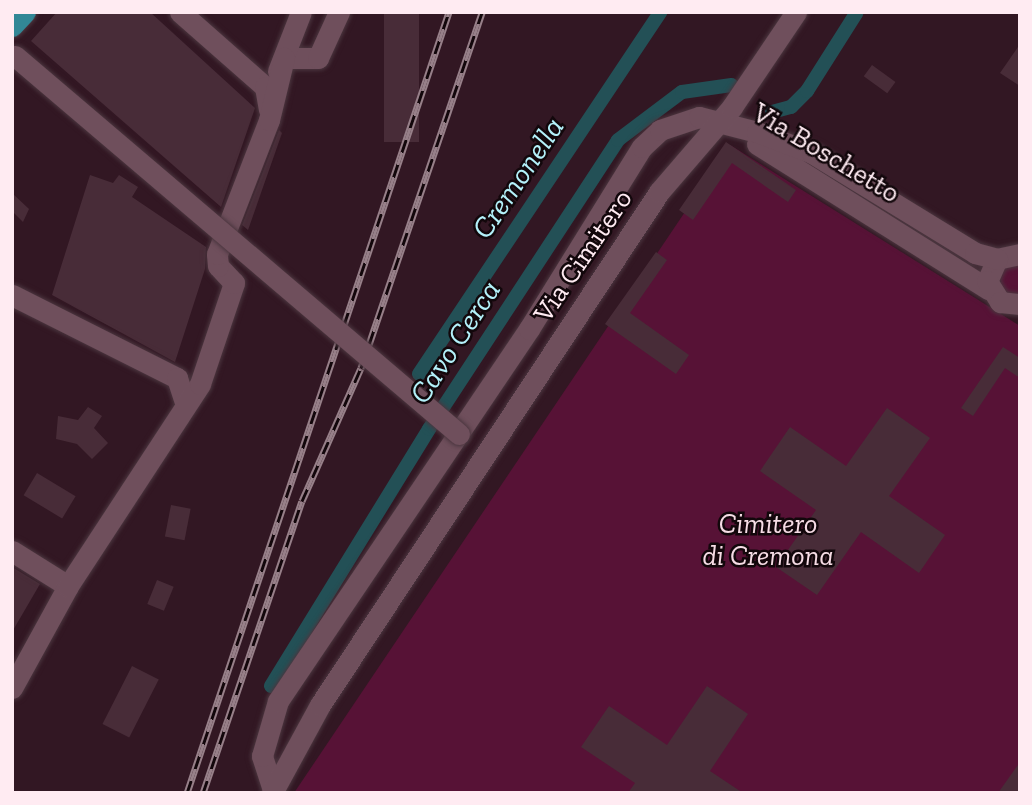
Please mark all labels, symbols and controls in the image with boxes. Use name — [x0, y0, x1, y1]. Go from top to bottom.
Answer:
street label: Via Boschetto — [746, 96, 906, 210]
water label: Cremonella — [464, 111, 572, 245]
street label: Via Cimitero — [526, 183, 640, 329]
water label: Cavo Cerca — [402, 274, 508, 410]
park label: Cimitero di Cremona — [702, 507, 834, 573]

